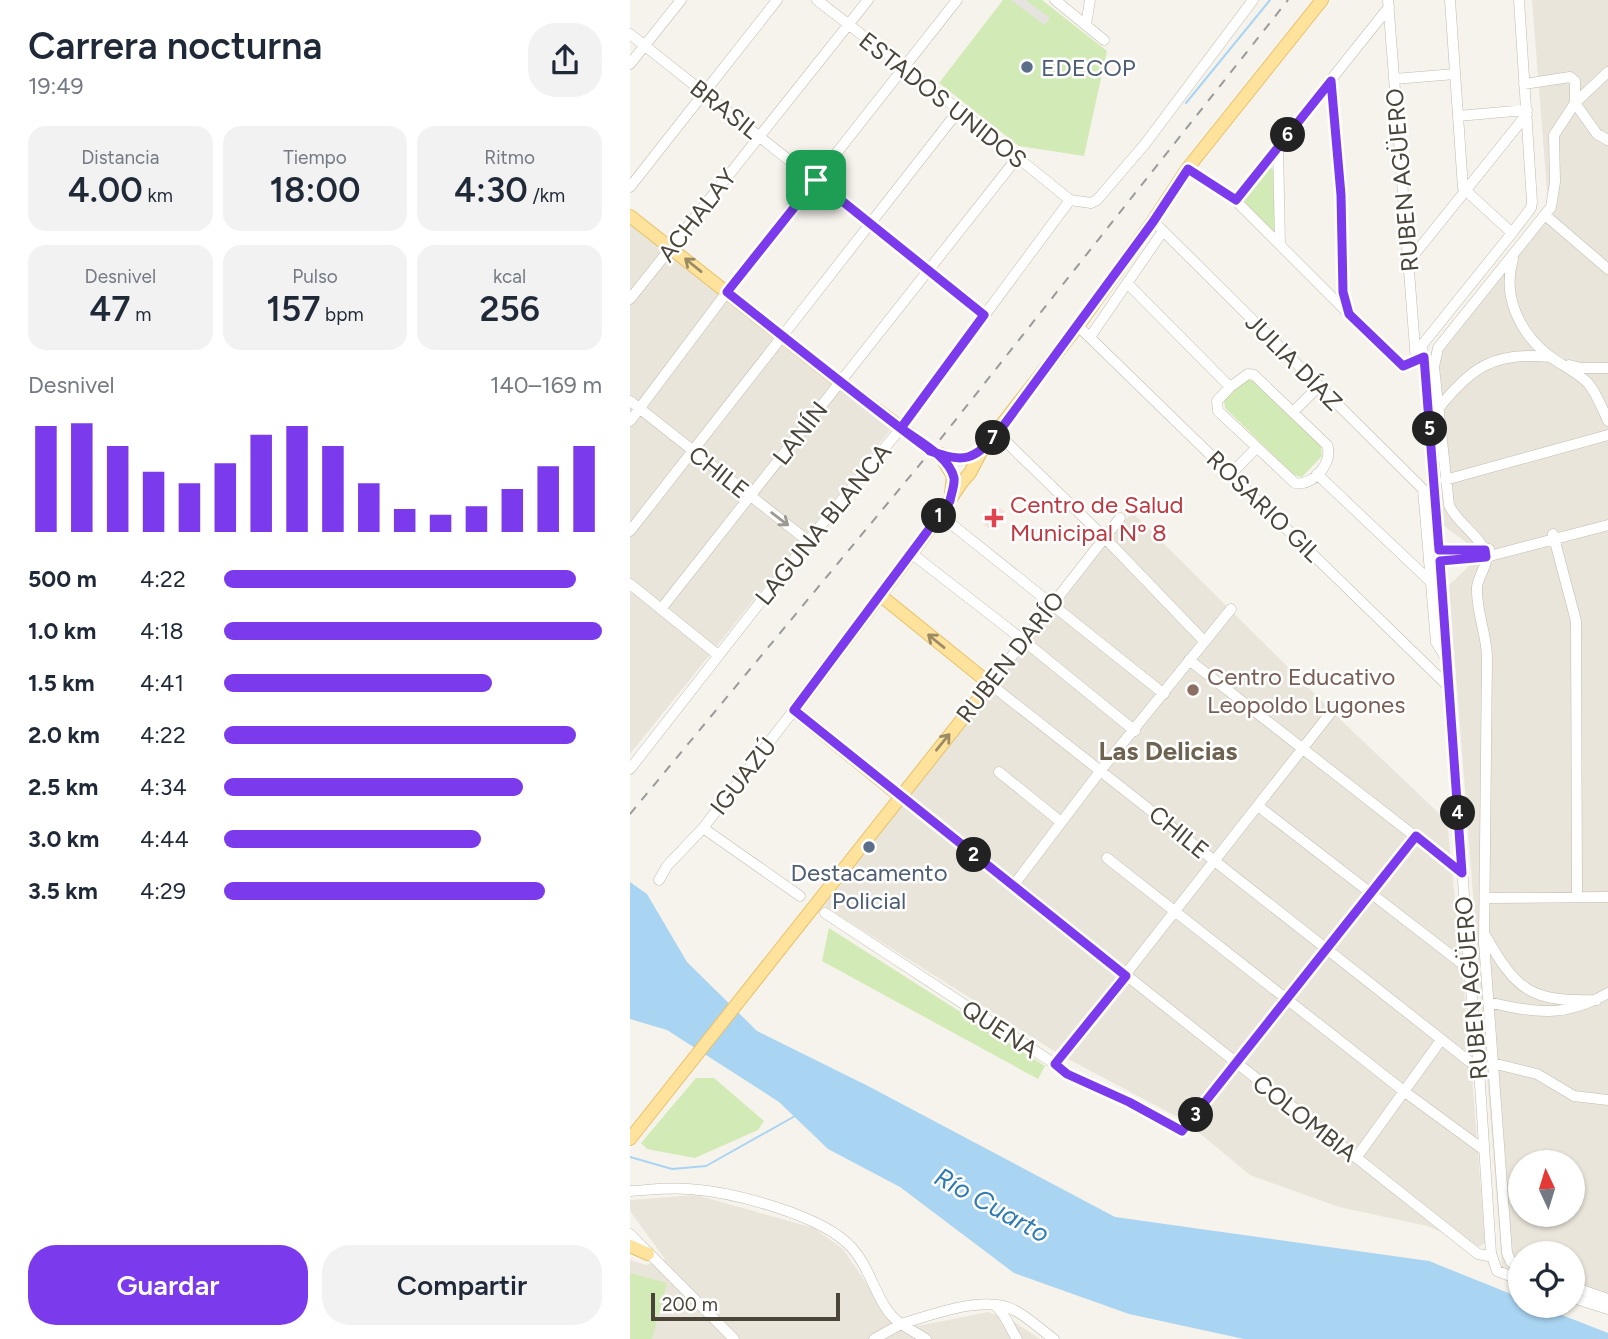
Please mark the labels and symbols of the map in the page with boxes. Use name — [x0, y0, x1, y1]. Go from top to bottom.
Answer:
street label: ESTADOS UNIDOS — [853, 26, 1033, 174]
place label: EDECOP — [1041, 53, 1136, 82]
marker: EDECOP — [1019, 59, 1035, 75]
street label: BRASIL — [685, 73, 766, 145]
street label: RUBEN AGÜERO — [1380, 87, 1424, 273]
pin: 6 — [1270, 118, 1306, 152]
pin — [786, 150, 846, 210]
street label: ACHALAY — [652, 162, 743, 267]
one-way arrow — [684, 257, 702, 273]
street label: JULIA DÍAZ — [1240, 308, 1348, 416]
street label: LANÍN — [766, 396, 834, 470]
pin: 5 — [1412, 412, 1448, 446]
pin: 7 — [976, 420, 1010, 456]
street label: LAGUNA BLANCA — [749, 437, 898, 611]
street label: CHILE — [683, 439, 755, 505]
street label: ROSARIO GIL — [1201, 444, 1328, 568]
place label: Centro de Salud Municipal Nº 8 — [1010, 490, 1184, 547]
pin: 1 — [922, 498, 956, 534]
marker: Centro de Salud Municipal Nº 8 — [984, 508, 1004, 528]
one-way arrow — [770, 512, 788, 527]
street label: RUBEN DARÍO — [950, 586, 1070, 728]
one-way arrow — [928, 633, 946, 648]
place label: Centro Educativo Leopoldo Lugones — [1207, 662, 1405, 719]
marker: Centro Educativo Leopoldo Lugones — [1185, 682, 1201, 698]
street label: IGUAZÚ — [704, 731, 782, 821]
one-way arrow — [935, 734, 950, 752]
district label: Las Delicias — [1099, 735, 1237, 767]
pin: 4 — [1440, 796, 1476, 830]
street label: CHILE — [1143, 799, 1215, 865]
pin: 2 — [956, 838, 992, 872]
marker: Destacamento Policial — [861, 839, 877, 855]
place label: Destacamento Policial — [790, 858, 948, 915]
street label: RUBEN AGÜERO — [1449, 895, 1493, 1081]
street label: QUENA — [957, 994, 1044, 1065]
street label: COLOMBIA — [1247, 1068, 1363, 1168]
pin: 3 — [1178, 1098, 1214, 1132]
north arrow — [1508, 1150, 1586, 1227]
water label: Río Cuarto — [929, 1160, 1055, 1250]
scale bar — [651, 1290, 840, 1322]

